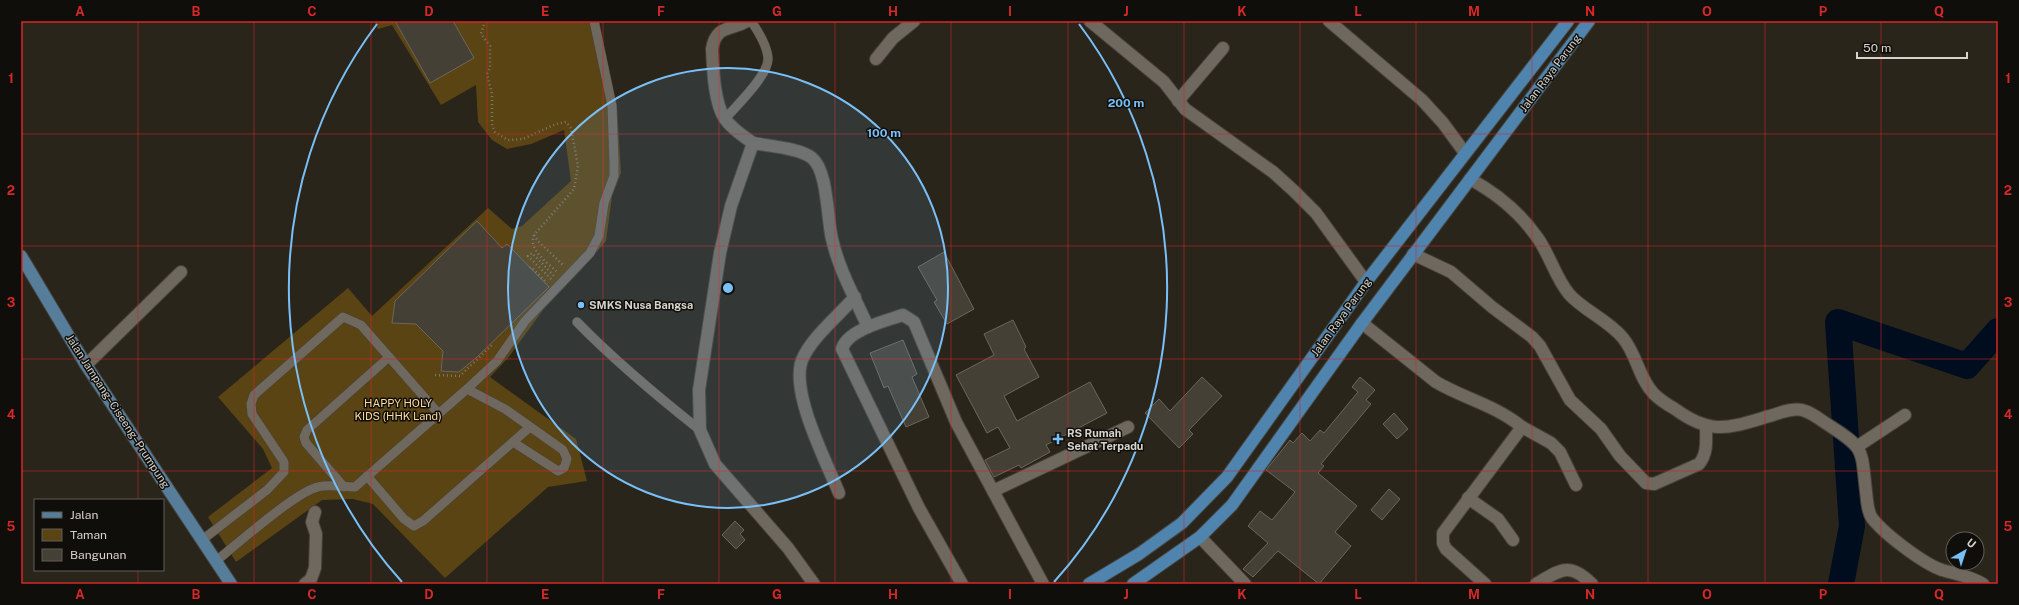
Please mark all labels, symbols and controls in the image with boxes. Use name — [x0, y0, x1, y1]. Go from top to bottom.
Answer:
text: A — [75, 4, 85, 19]
text: B — [192, 4, 201, 19]
text: C — [307, 4, 317, 19]
text: D — [424, 4, 434, 19]
text: E — [541, 4, 549, 19]
text: F — [657, 4, 665, 19]
text: G — [772, 4, 782, 19]
text: H — [888, 4, 898, 19]
text: I — [1008, 4, 1012, 19]
text: J — [1123, 4, 1129, 19]
text: K — [1237, 4, 1247, 19]
text: L — [1354, 4, 1362, 19]
text: M — [1468, 4, 1480, 19]
text: N — [1585, 4, 1595, 19]
text: O — [1702, 4, 1712, 19]
text: P — [1819, 4, 1828, 19]
text: Q — [1934, 4, 1944, 19]
street label: Jalan Raya Parung — [1517, 32, 1583, 114]
scale bar — [1857, 34, 1967, 60]
text: 50 m — [1863, 41, 1891, 55]
text: 1 — [8, 71, 14, 86]
text: 1 — [2005, 71, 2011, 86]
text: 200 m — [1108, 96, 1144, 110]
text: 100 m — [867, 126, 901, 140]
text: 2 — [7, 183, 15, 198]
text: 2 — [2004, 183, 2012, 198]
street label: Jalan Raya Parung — [1309, 276, 1373, 358]
centre of rings — [721, 281, 735, 295]
text: 3 — [7, 295, 16, 310]
text: 3 — [2004, 295, 2013, 310]
place label: SMKS Nusa Bangsa — [589, 299, 693, 311]
marker: SMKS Nusa Bangsa — [576, 300, 586, 310]
street label: Jalan Jampang–Ciseeng–Prumpung — [64, 332, 172, 490]
park label: HAPPY HOLY KIDS (HHK Land) — [354, 397, 442, 422]
text: 4 — [7, 407, 16, 422]
text: 4 — [2004, 407, 2013, 422]
place label: RS Rumah Sehat Terpadu — [1067, 427, 1143, 452]
marker: RS Rumah Sehat Terpadu — [1052, 433, 1064, 445]
legend — [34, 499, 164, 571]
text: Jalan — [70, 508, 99, 522]
text: 5 — [7, 519, 16, 534]
text: 5 — [2004, 519, 2013, 534]
text: Taman — [70, 528, 107, 542]
north arrow — [1945, 531, 1985, 571]
text: U — [1964, 536, 1978, 550]
text: Bangunan — [70, 548, 126, 562]
text: A — [75, 587, 85, 602]
text: B — [192, 587, 201, 602]
text: C — [307, 587, 317, 602]
text: D — [424, 587, 434, 602]
text: E — [541, 587, 549, 602]
text: F — [657, 587, 665, 602]
text: G — [772, 587, 782, 602]
text: H — [888, 587, 898, 602]
text: I — [1008, 587, 1012, 602]
text: J — [1123, 587, 1129, 602]
text: K — [1237, 587, 1247, 602]
text: L — [1354, 587, 1362, 602]
text: M — [1468, 587, 1480, 602]
text: N — [1585, 587, 1595, 602]
text: O — [1702, 587, 1712, 602]
text: P — [1819, 587, 1828, 602]
text: Q — [1934, 587, 1944, 602]

